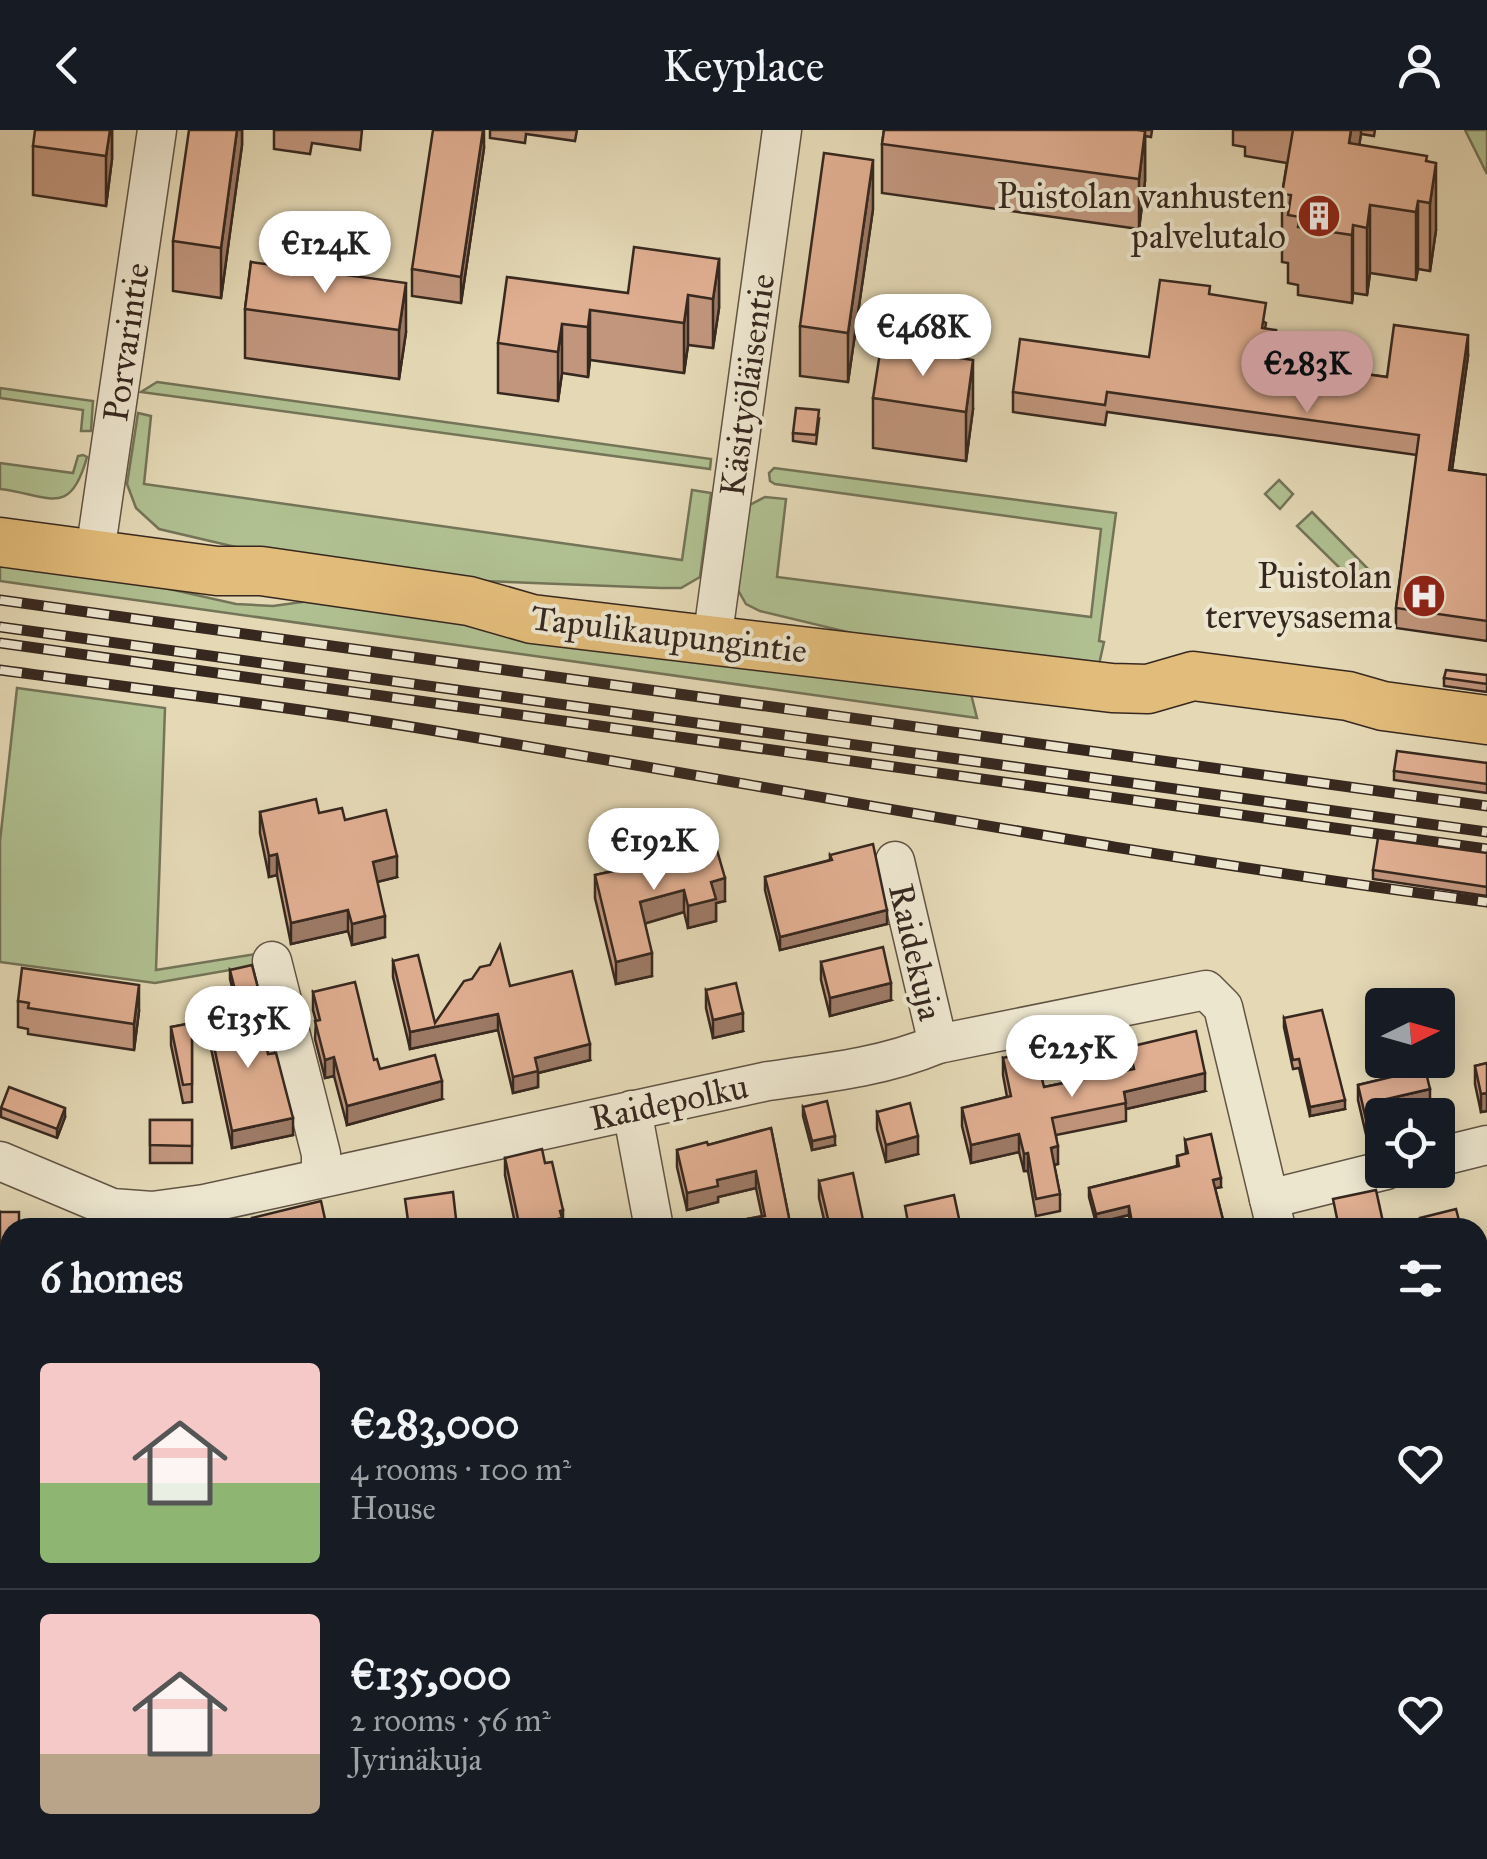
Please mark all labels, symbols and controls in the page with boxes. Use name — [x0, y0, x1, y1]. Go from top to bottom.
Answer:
icon: back — [40, 38, 95, 93]
text: Keyplace — [662, 38, 825, 93]
icon: person — [1392, 38, 1447, 93]
place label: Puistolan vanhusten palvelutalo — [997, 175, 1286, 258]
building icon: Puistolan vanhusten palvelutalo — [1296, 193, 1342, 239]
pin: €124K — [255, 211, 395, 296]
text: €124K — [281, 224, 369, 263]
street label: Porvarintie — [94, 260, 159, 424]
street label: Käsityöläisentie — [711, 271, 784, 499]
pin: €468K — [853, 294, 993, 379]
text: €468K — [876, 307, 970, 346]
pin: €283K — [1237, 331, 1377, 416]
text: €283K — [1263, 344, 1351, 383]
place label: Puistolan terveysasema — [1205, 555, 1392, 638]
hospital icon: Puistolan terveysasema — [1401, 573, 1447, 619]
street label: Tapulikaupungintie — [528, 596, 809, 673]
pin: €192K — [584, 808, 724, 893]
text: €192K — [610, 821, 698, 860]
street label: Raidekuja — [879, 879, 952, 1025]
pin: €135K — [178, 986, 318, 1071]
north arrow — [1365, 988, 1455, 1078]
map controls — [1365, 988, 1455, 1188]
text: €135K — [207, 999, 289, 1038]
pin: €225K — [1002, 1015, 1142, 1100]
text: €225K — [1028, 1028, 1116, 1067]
street label: Raidepolku — [586, 1065, 752, 1140]
button: locate — [1365, 1098, 1455, 1188]
icon: filters — [1393, 1251, 1448, 1306]
text: 6 homes — [40, 1252, 183, 1304]
text: €283,000 — [350, 1398, 520, 1450]
icon: home — [120, 1403, 240, 1523]
icon: heart — [1393, 1436, 1448, 1491]
text: 4 rooms · 100 m² — [350, 1450, 571, 1489]
text: House — [350, 1489, 436, 1528]
text: €135,000 — [350, 1649, 511, 1701]
icon: home — [120, 1654, 240, 1774]
icon: heart — [1393, 1687, 1448, 1742]
text: 2 rooms · 56 m² — [350, 1701, 551, 1740]
text: Jyrinäkuja — [350, 1740, 482, 1779]

